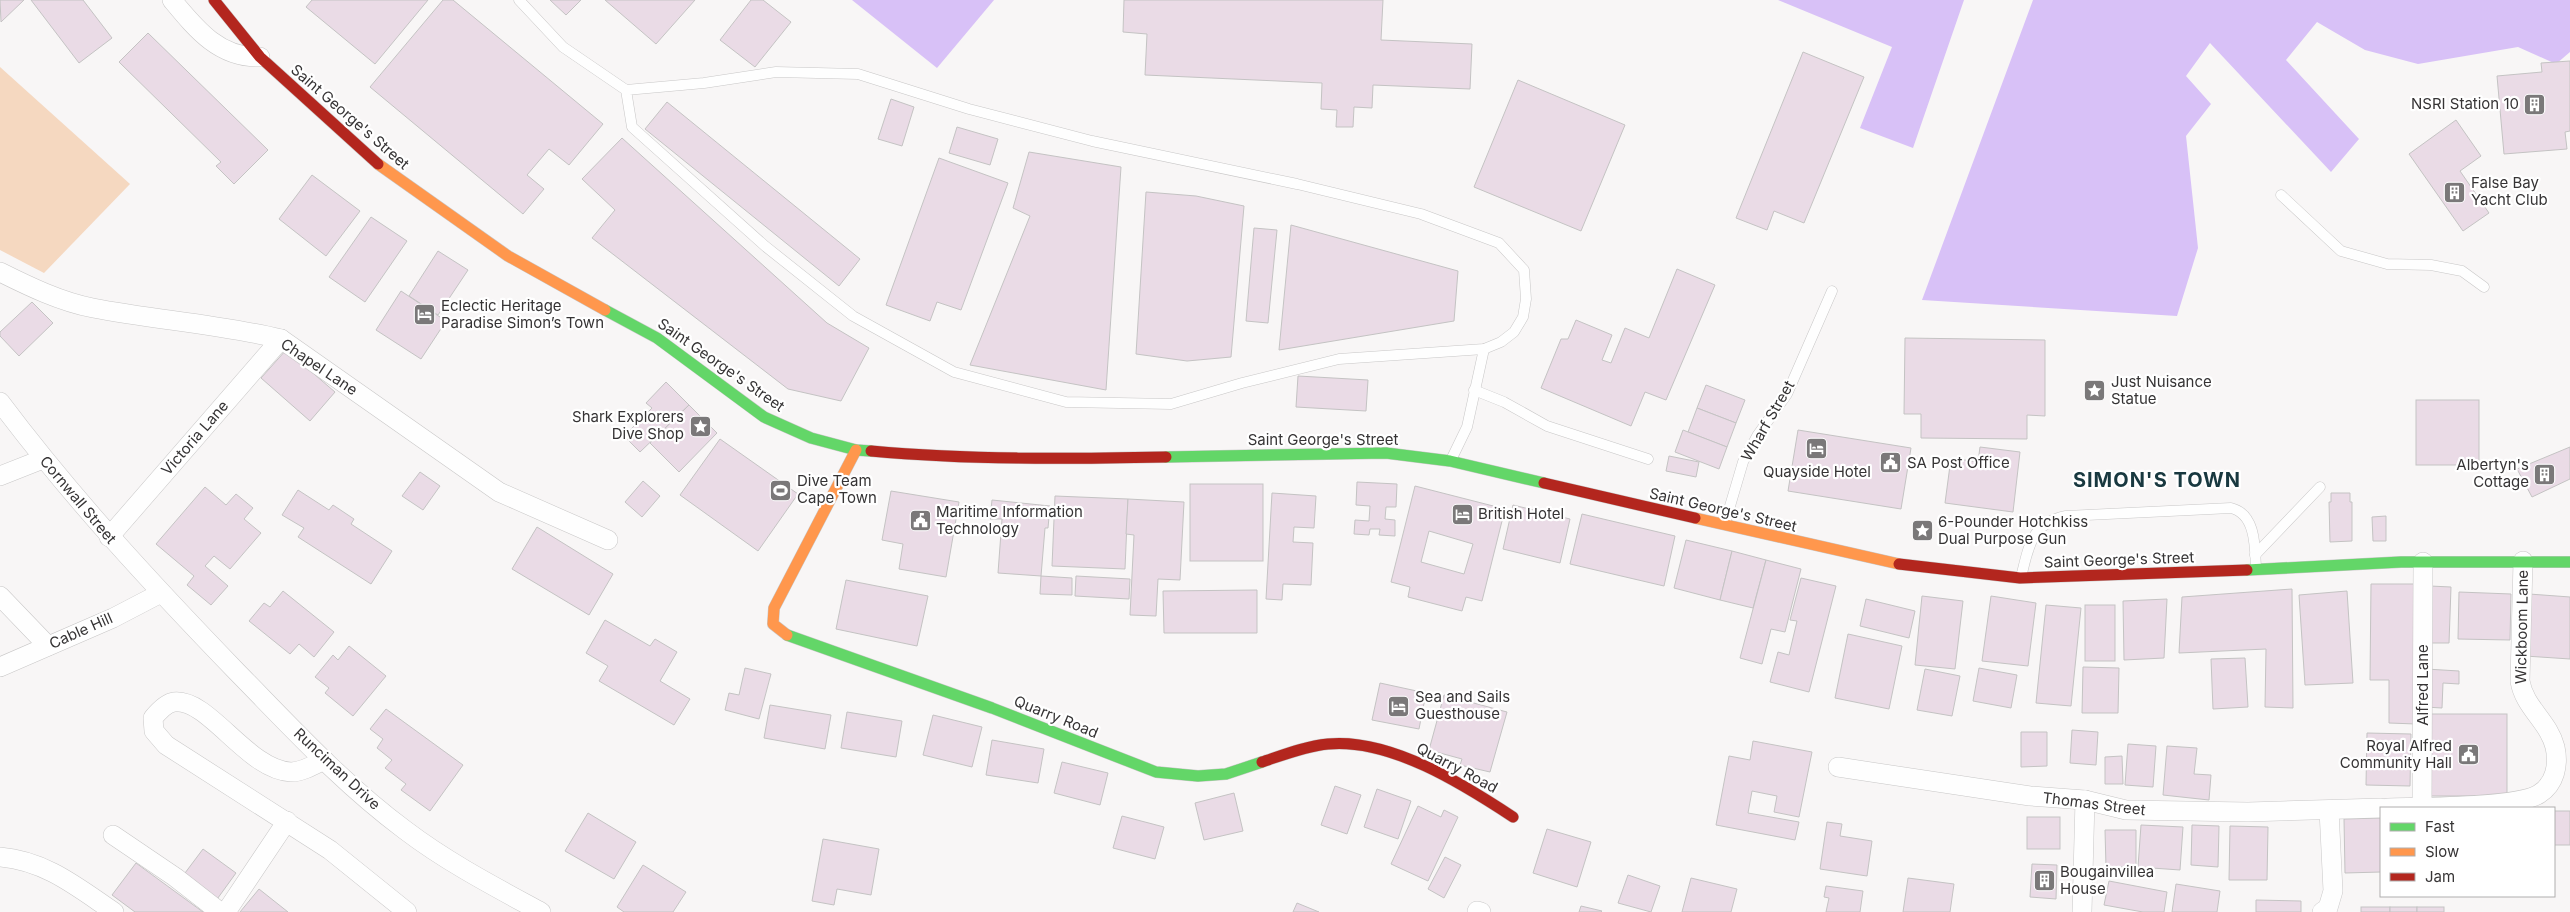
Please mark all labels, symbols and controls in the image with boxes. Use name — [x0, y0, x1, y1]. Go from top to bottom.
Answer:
street label: Saint George's Street — [287, 60, 413, 173]
building icon: NSRI Station 10 — [2523, 92, 2547, 116]
place label: NSRI Station 10 — [2411, 94, 2519, 113]
place label: False Bay Yacht Club — [2471, 173, 2548, 209]
building icon: False Bay Yacht Club — [2443, 180, 2467, 204]
place label: Eclectic Heritage Paradise Simon’s Town — [441, 296, 604, 332]
hotel icon: Eclectic Heritage Paradise Simon’s Town — [413, 303, 437, 327]
street label: Saint George's Street — [654, 314, 789, 416]
street label: Chapel Lane — [277, 334, 361, 399]
place label: Just Nuisance Statue — [2111, 372, 2212, 408]
street label: Wharf Street — [1737, 377, 1798, 464]
place icon: Just Nuisance Statue — [2083, 379, 2107, 403]
street label: Victoria Lane — [157, 396, 232, 479]
place label: Shark Explorers Dive Shop — [572, 407, 684, 443]
place icon: Shark Explorers Dive Shop — [688, 414, 712, 438]
street label: Saint George's Street — [1248, 430, 1398, 449]
hotel icon: Quayside Hotel — [1805, 437, 1829, 461]
public building icon: SA Post Office — [1879, 451, 1903, 475]
street label: Cornwall Street — [36, 452, 121, 548]
place label: SA Post Office — [1907, 453, 2010, 472]
place label: Albertyn's Cottage — [2456, 455, 2529, 491]
place label: Quayside Hotel — [1763, 462, 1871, 481]
building icon: Albertyn's Cottage — [2533, 462, 2557, 486]
district label: SIMON'S TOWN — [2073, 468, 2241, 492]
place label: Dive Team Cape Town — [797, 471, 877, 507]
sports icon: Dive Team Cape Town — [769, 478, 793, 502]
street label: Saint George's Street — [1648, 483, 1799, 536]
place label: Maritime Information Technology — [936, 502, 1083, 538]
hotel icon: British Hotel — [1450, 502, 1474, 526]
place label: British Hotel — [1478, 504, 1564, 523]
public building icon: Maritime Information Technology — [908, 509, 932, 533]
place label: 6-Pounder Hotchkiss Dual Purpose Gun — [1938, 512, 2088, 548]
place icon: 6-Pounder Hotchkiss Dual Purpose Gun — [1910, 519, 1934, 543]
street label: Saint George's Street — [2043, 547, 2195, 572]
street label: Wickboom Lane — [2511, 570, 2532, 684]
street label: Cable Hill — [46, 608, 115, 653]
street label: Alfred Lane — [2413, 644, 2432, 726]
place label: Sea and Sails Guesthouse — [1415, 687, 1510, 723]
street label: Quarry Road — [1011, 691, 1101, 742]
hotel icon: Sea and Sails Guesthouse — [1387, 694, 1411, 718]
street label: Runciman Drive — [290, 724, 385, 814]
place label: Royal Alfred Community Hall — [2340, 736, 2452, 772]
street label: Quarry Road — [1413, 738, 1501, 797]
public building icon: Royal Alfred Community Hall — [2456, 743, 2480, 767]
street label: Thomas Street — [2042, 788, 2147, 819]
legend — [2380, 807, 2555, 897]
text: Fast — [2425, 817, 2455, 836]
text: Slow — [2425, 842, 2459, 861]
place label: Bougainvillea House — [2060, 862, 2154, 898]
text: Jam — [2425, 867, 2455, 886]
building icon: Bougainvillea House — [2032, 869, 2056, 893]

